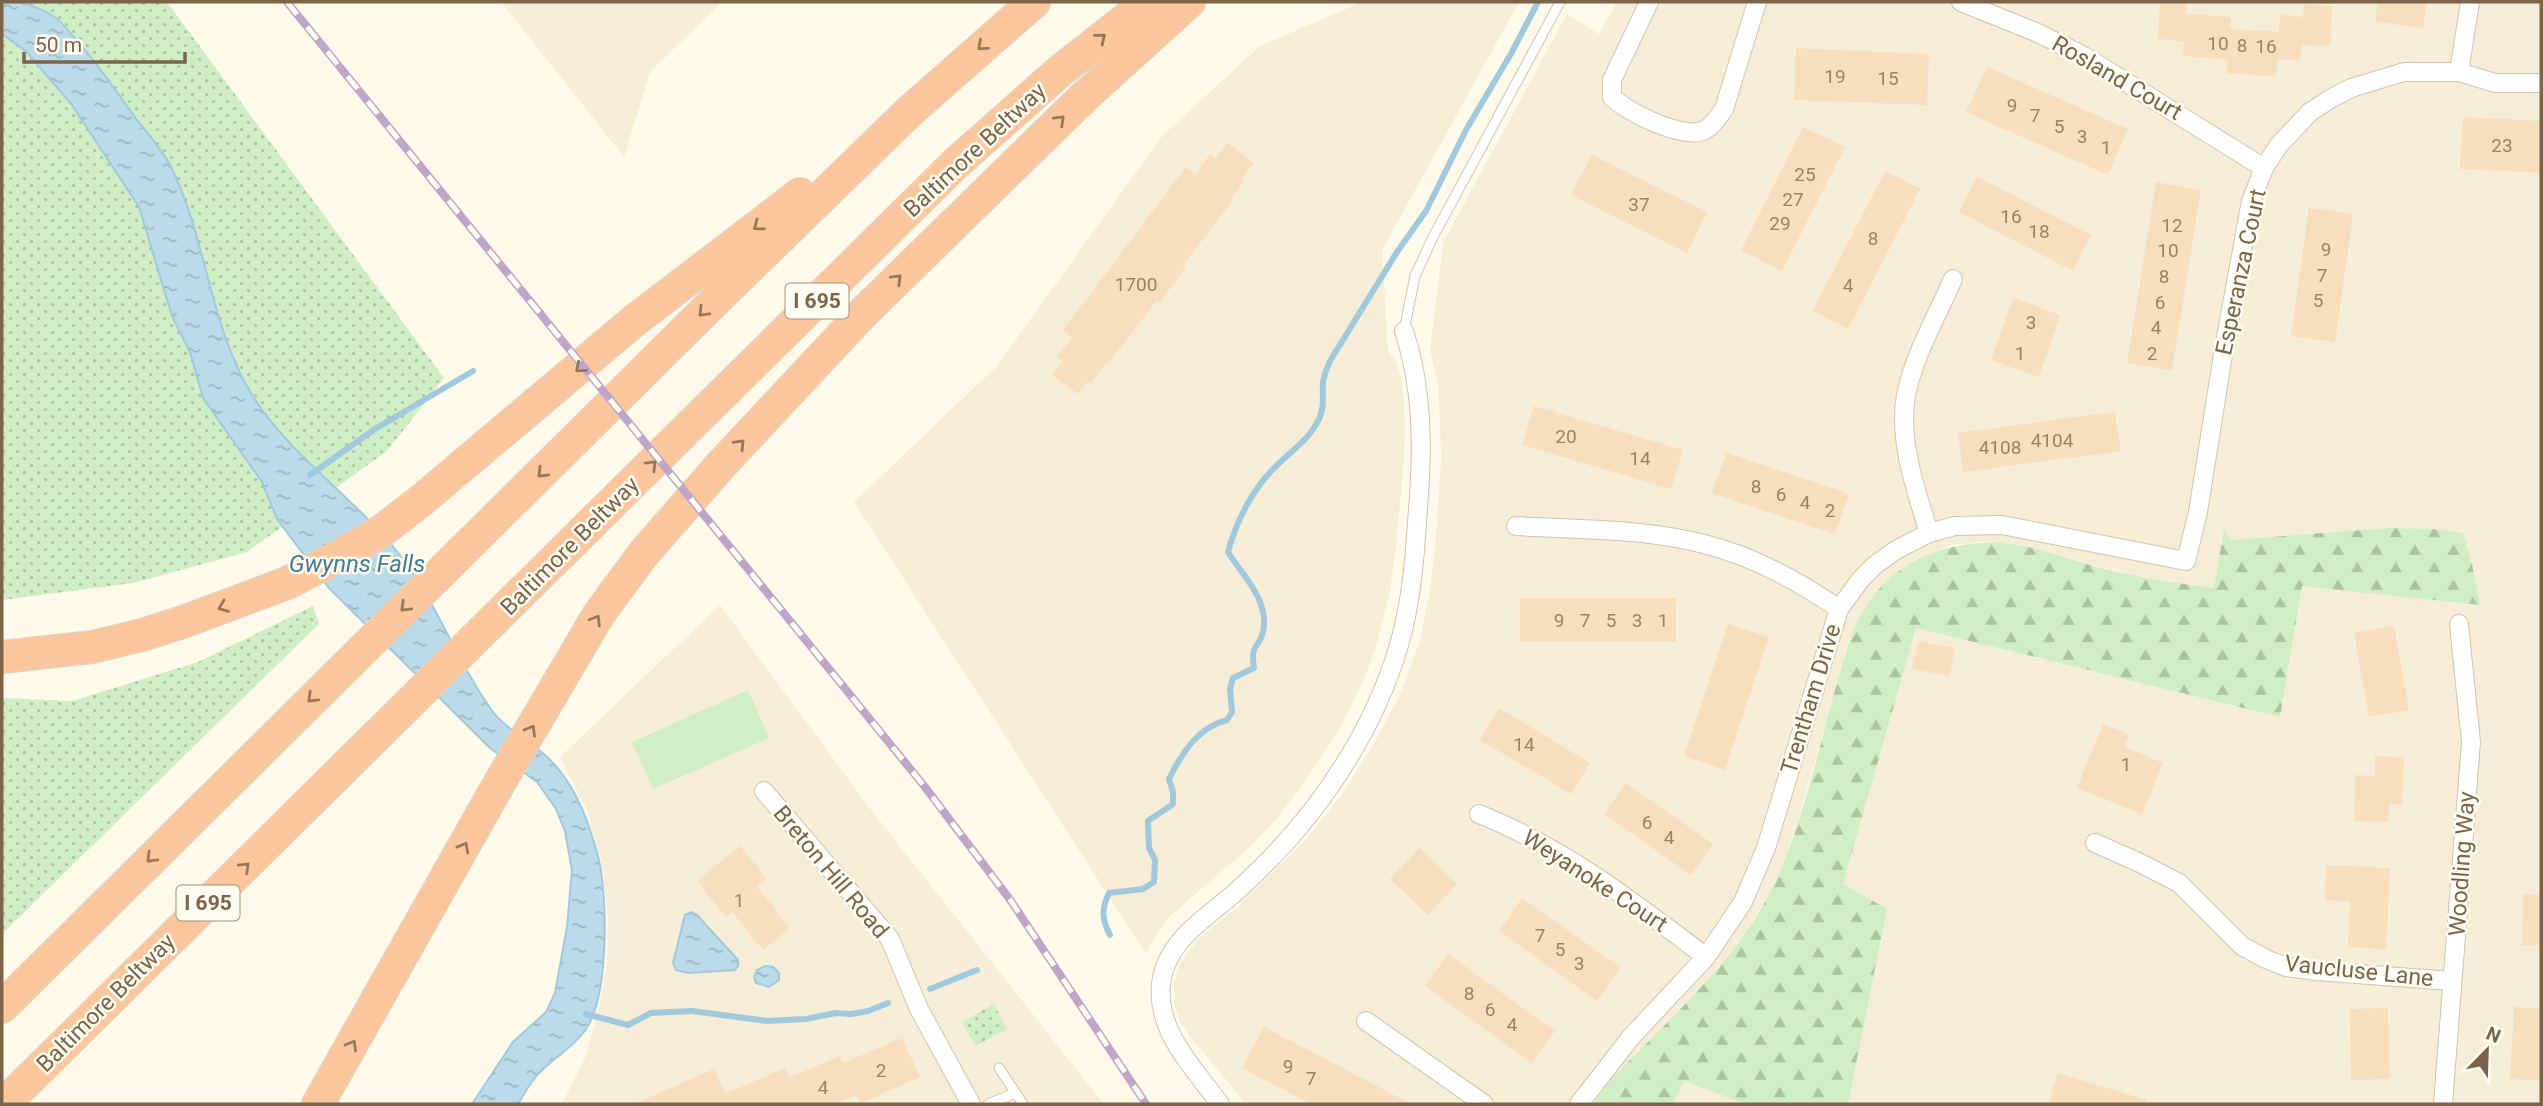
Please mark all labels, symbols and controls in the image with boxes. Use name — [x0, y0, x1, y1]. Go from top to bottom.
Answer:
scale bar — [24, 21, 186, 65]
street label: Rosland Court — [2047, 30, 2187, 126]
house number: 10 — [2207, 32, 2229, 55]
text: 50 m — [35, 33, 82, 57]
one-way arrow — [1094, 34, 1106, 47]
house number: 8 — [2237, 34, 2247, 57]
house number: 16 — [2255, 35, 2277, 58]
one-way arrow — [977, 38, 990, 50]
house number: 19 — [1824, 65, 1846, 88]
house number: 15 — [1877, 67, 1899, 90]
street label: Baltimore Beltway — [898, 77, 1052, 223]
house number: 9 — [2007, 94, 2017, 117]
house number: 7 — [2030, 104, 2040, 127]
house number: 5 — [2054, 115, 2064, 138]
one-way arrow — [1052, 116, 1065, 129]
house number: 3 — [2077, 125, 2087, 148]
house number: 23 — [2491, 134, 2513, 157]
house number: 1 — [2101, 136, 2111, 159]
house number: 25 — [1794, 163, 1816, 186]
street label: Esperanza Court — [2210, 187, 2272, 357]
house number: 27 — [1782, 188, 1804, 211]
house number: 37 — [1628, 193, 1650, 216]
house number: 16 — [2000, 205, 2022, 228]
house number: 29 — [1769, 212, 1791, 235]
house number: 12 — [2161, 214, 2183, 237]
one-way arrow — [753, 218, 766, 231]
house number: 18 — [2028, 220, 2050, 243]
house number: 8 — [1868, 227, 1878, 250]
house number: 9 — [2321, 238, 2331, 261]
house number: 10 — [2157, 239, 2179, 262]
house number: 7 — [2317, 264, 2327, 287]
house number: 8 — [2159, 265, 2169, 288]
house number: 1700 — [1115, 273, 1157, 296]
house number: 4 — [1843, 274, 1854, 297]
one-way arrow — [889, 275, 902, 288]
road number: I 695 — [786, 284, 848, 318]
house number: 5 — [2313, 289, 2323, 312]
house number: 6 — [2155, 291, 2165, 314]
one-way arrow — [698, 304, 711, 317]
house number: 3 — [2026, 311, 2036, 334]
house number: 4 — [2151, 316, 2162, 339]
house number: 1 — [2015, 342, 2025, 365]
house number: 2 — [2147, 342, 2157, 365]
one-way arrow — [575, 359, 587, 372]
house number: 20 — [1555, 425, 1577, 448]
house number: 4104 — [2031, 429, 2074, 452]
house number: 4108 — [1979, 436, 2021, 459]
one-way arrow — [732, 439, 745, 452]
house number: 14 — [1629, 447, 1651, 470]
one-way arrow — [644, 460, 657, 473]
one-way arrow — [537, 464, 550, 477]
street label: Baltimore Beltway — [495, 471, 645, 621]
house number: 8 — [1751, 475, 1761, 498]
house number: 6 — [1776, 483, 1786, 506]
house number: 4 — [1800, 491, 1811, 514]
house number: 2 — [1825, 499, 1835, 522]
water label: Gwynns Falls — [289, 550, 425, 578]
one-way arrow — [217, 599, 229, 613]
one-way arrow — [400, 599, 413, 612]
house number: 9 — [1554, 609, 1564, 632]
house number: 7 — [1580, 609, 1590, 632]
house number: 5 — [1606, 609, 1616, 632]
house number: 3 — [1632, 609, 1642, 632]
house number: 1 — [1658, 609, 1668, 632]
one-way arrow — [588, 614, 601, 627]
street label: Trentham Drive — [1775, 621, 1847, 777]
one-way arrow — [308, 690, 321, 703]
one-way arrow — [523, 724, 536, 737]
house number: 14 — [1513, 733, 1535, 756]
house number: 1 — [2121, 753, 2131, 776]
street label: Woodling Way — [2443, 791, 2481, 937]
street label: Breton Hill Road — [768, 800, 894, 944]
house number: 6 — [1642, 811, 1652, 834]
street label: Weyanoke Court — [1518, 824, 1672, 938]
house number: 4 — [1664, 826, 1675, 849]
one-way arrow — [456, 842, 469, 854]
one-way arrow — [146, 850, 159, 863]
one-way arrow — [236, 863, 249, 876]
road number: I 695 — [176, 886, 240, 920]
house number: 1 — [734, 889, 744, 912]
house number: 7 — [1535, 924, 1545, 947]
street label: Baltimore Beltway — [31, 928, 181, 1078]
house number: 5 — [1555, 938, 1565, 961]
street label: Vaucluse Lane — [2283, 950, 2435, 992]
house number: 3 — [1574, 952, 1584, 975]
house number: 8 — [1464, 982, 1474, 1005]
house number: 6 — [1485, 998, 1495, 1021]
house number: 4 — [1507, 1013, 1518, 1036]
north arrow — [2452, 1015, 2522, 1085]
text: N — [2483, 1022, 2504, 1048]
one-way arrow — [344, 1040, 357, 1053]
house number: 9 — [1283, 1055, 1293, 1078]
house number: 2 — [876, 1059, 886, 1082]
house number: 7 — [1306, 1067, 1316, 1090]
house number: 4 — [818, 1076, 829, 1099]

